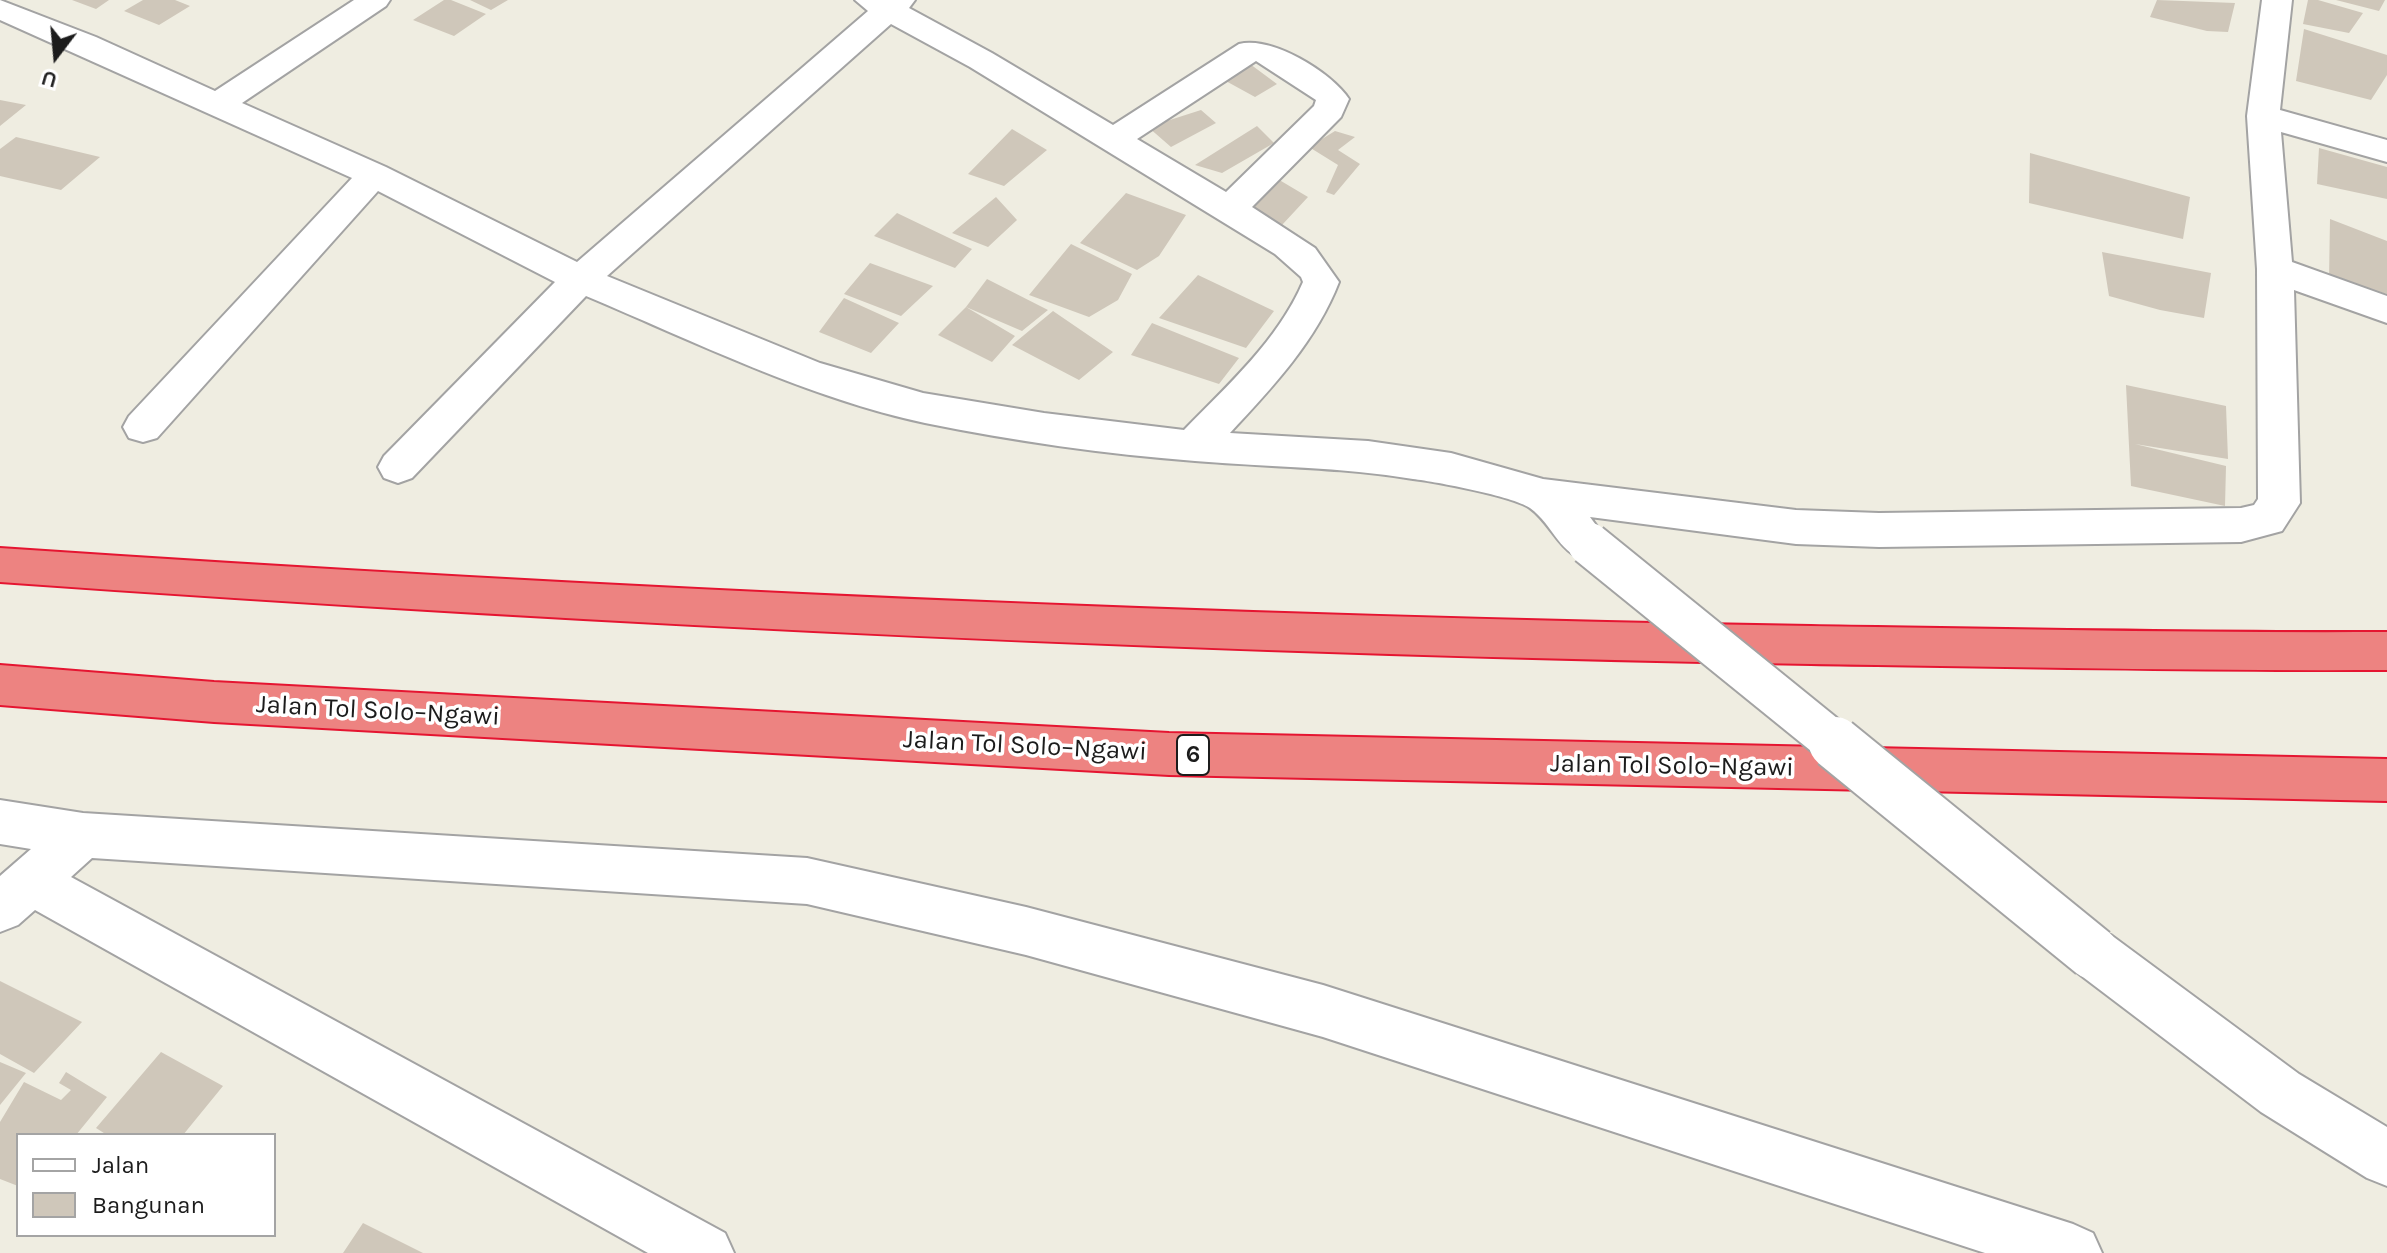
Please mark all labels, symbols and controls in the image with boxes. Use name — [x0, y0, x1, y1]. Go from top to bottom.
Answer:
north arrow — [16, 16, 96, 96]
text: U — [39, 64, 60, 94]
street label: Jalan Tol Solo–Ngawi — [255, 689, 501, 733]
street label: Jalan Tol Solo–Ngawi — [902, 724, 1148, 768]
road number: 6 — [1177, 735, 1209, 775]
street label: Jalan Tol Solo–Ngawi — [1550, 748, 1794, 784]
legend — [16, 1133, 276, 1237]
text: Jalan — [92, 1151, 149, 1179]
text: Bangunan — [92, 1191, 205, 1219]

